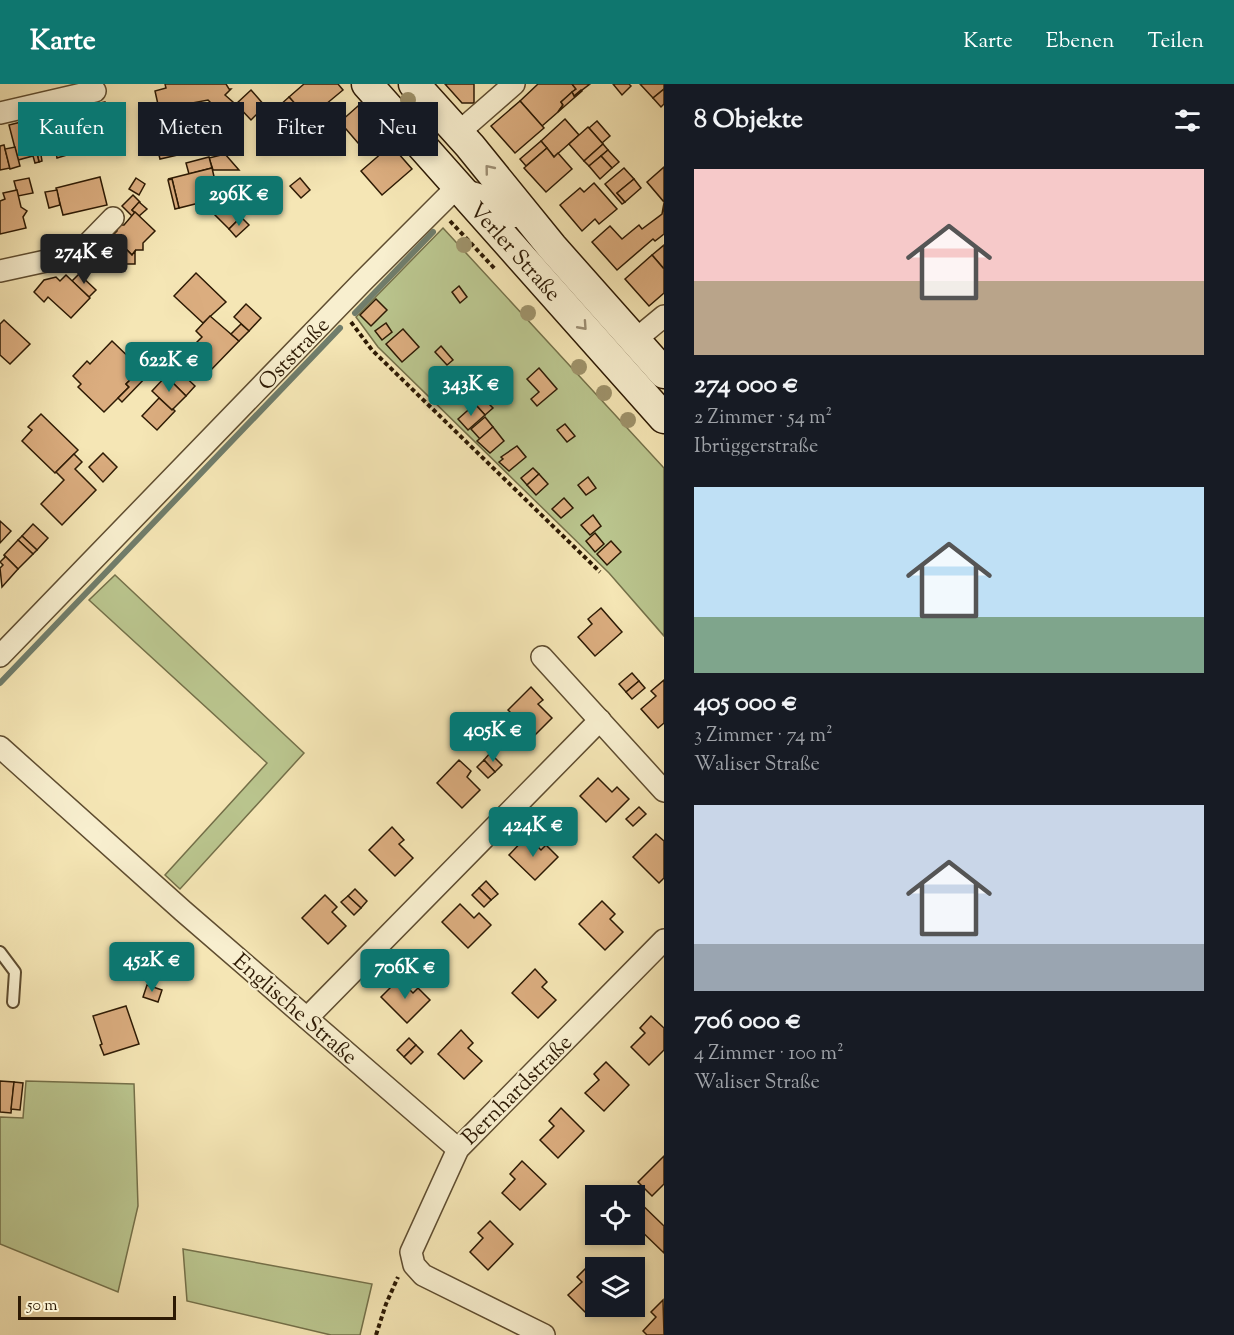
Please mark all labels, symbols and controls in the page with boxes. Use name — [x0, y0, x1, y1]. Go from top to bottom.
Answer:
text: Karte — [30, 22, 96, 62]
text: Karte — [963, 27, 1013, 57]
text: Ebenen — [1046, 27, 1114, 57]
text: Teilen — [1147, 27, 1204, 57]
chip: Kaufen — [18, 102, 126, 156]
chip: Mieten — [138, 102, 244, 156]
chip: Filter — [256, 102, 346, 156]
chip: Neu — [358, 102, 438, 156]
text: 8 Objekte — [694, 102, 803, 139]
icon: filters — [1171, 104, 1204, 137]
one-way arrow — [485, 165, 496, 176]
pin: 296K € — [190, 176, 288, 227]
text: 296K € — [209, 181, 269, 210]
street label: Verler Straße — [460, 196, 567, 310]
icon: home — [895, 208, 1003, 316]
pin: 274K € — [35, 234, 133, 285]
text: 274K € — [54, 239, 114, 268]
street label: Oststraße — [252, 311, 338, 399]
one-way arrow — [576, 320, 587, 330]
pin: 622K € — [120, 342, 218, 393]
text: 622K € — [139, 347, 199, 376]
pin: 343K € — [422, 366, 520, 417]
text: 274 000 € — [694, 367, 799, 404]
text: 343K € — [442, 371, 500, 400]
text: 2 Zimmer · 54 m² — [694, 404, 832, 433]
text: Ibrüggerstraße — [694, 433, 818, 462]
icon: home — [895, 526, 1003, 634]
text: 405 000 € — [694, 685, 798, 722]
pin: 405K € — [444, 712, 542, 763]
text: 405K € — [464, 717, 522, 746]
text: 3 Zimmer · 74 m² — [694, 722, 833, 751]
text: Waliser Straße — [694, 751, 820, 780]
pin: 424K € — [484, 807, 582, 858]
text: 424K € — [503, 812, 563, 841]
icon: home — [895, 844, 1003, 952]
pin: 452K € — [103, 942, 201, 993]
text: 452K € — [123, 947, 181, 976]
street label: Englische Straße — [225, 947, 363, 1074]
pin: 706K € — [356, 949, 454, 1000]
text: 706K € — [374, 954, 436, 983]
text: 706 000 € — [694, 1003, 802, 1040]
street label: Bernhardstraße — [455, 1028, 581, 1154]
text: 4 Zimmer · 100 m² — [694, 1040, 844, 1069]
text: Waliser Straße — [694, 1069, 820, 1098]
map controls — [585, 1185, 645, 1317]
button: locate — [585, 1185, 645, 1245]
button: layers — [585, 1257, 645, 1317]
scale bar — [18, 1293, 176, 1320]
text: 50 m — [27, 1295, 58, 1318]

